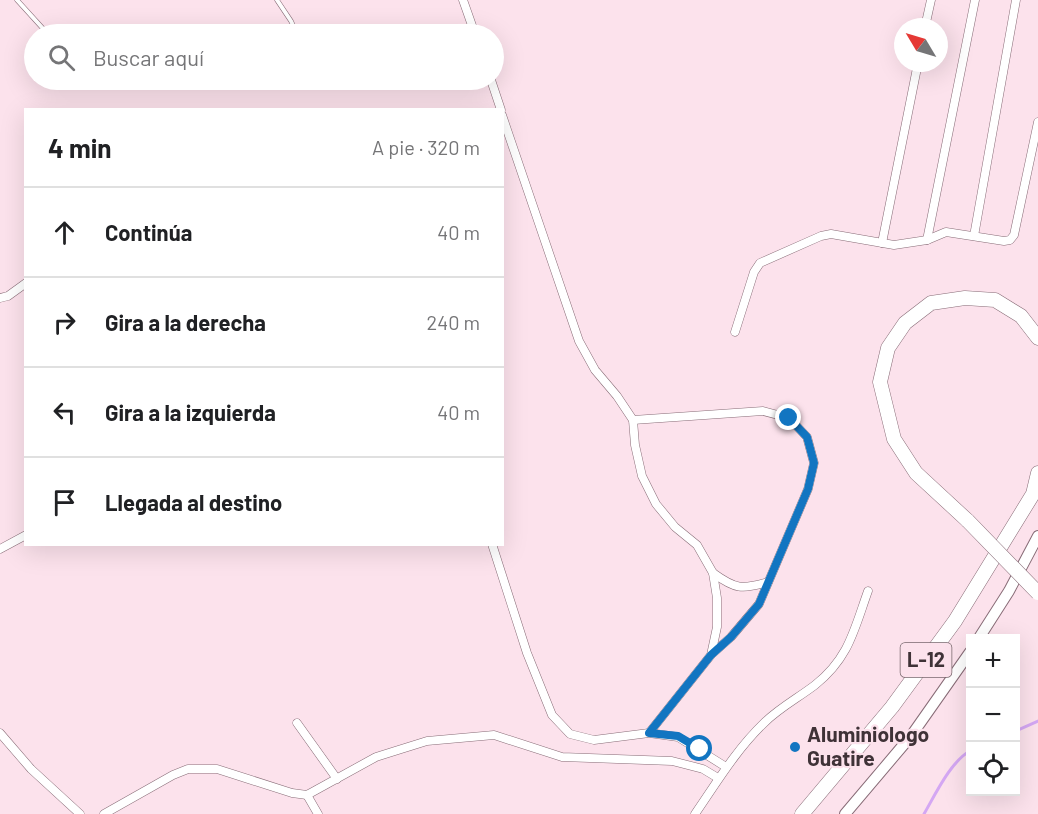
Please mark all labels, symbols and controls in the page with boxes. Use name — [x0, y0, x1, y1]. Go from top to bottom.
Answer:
north arrow — [894, 18, 948, 72]
search box — [24, 24, 504, 90]
icon: search — [45, 41, 78, 74]
text: Buscar aquí — [93, 44, 204, 70]
text: 4 min — [48, 132, 112, 163]
text: A pie · 320 m — [372, 135, 480, 159]
icon: ahead — [48, 216, 81, 249]
text: Continúa — [105, 219, 192, 245]
text: 40 m — [437, 220, 480, 244]
icon: right — [48, 306, 81, 339]
text: Gira a la derecha — [105, 309, 266, 335]
text: 240 m — [426, 310, 480, 334]
icon: left — [48, 396, 81, 429]
text: Gira a la izquierda — [105, 399, 276, 425]
text: 40 m — [437, 400, 480, 424]
route end — [775, 404, 801, 430]
icon: arrive — [48, 486, 81, 519]
text: Llegada al destino — [105, 489, 282, 515]
map controls — [966, 634, 1020, 796]
button: + — [966, 634, 1020, 688]
road number: L-12 — [900, 643, 952, 677]
button: − — [966, 688, 1020, 742]
place label: Aluminiologo Guatire — [807, 721, 929, 770]
route start — [686, 735, 712, 761]
marker: Aluminiologo Guatire — [788, 740, 802, 754]
button: locate — [966, 742, 1020, 796]

